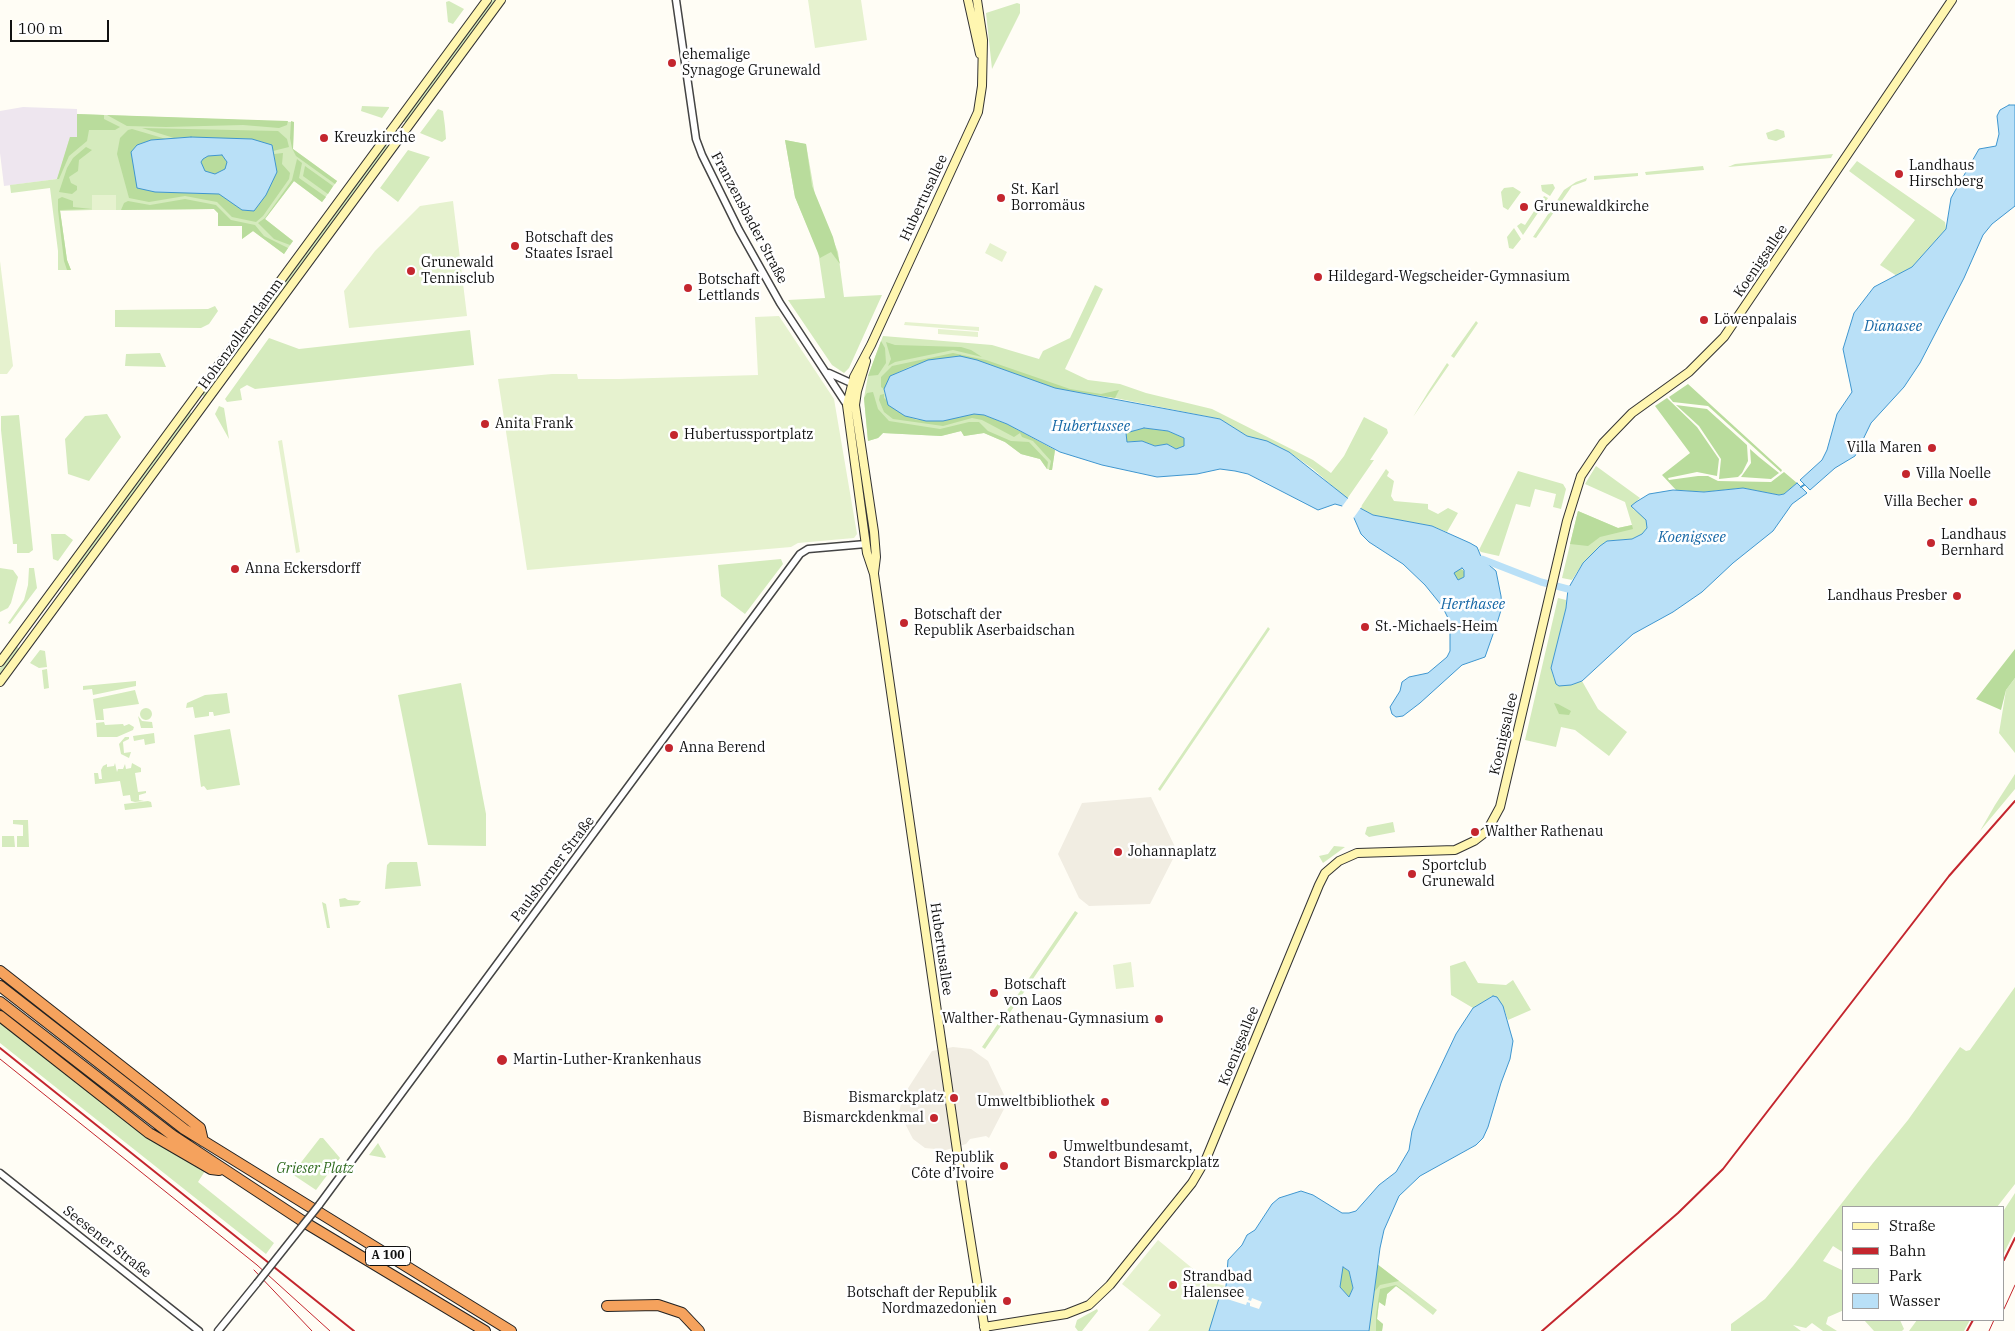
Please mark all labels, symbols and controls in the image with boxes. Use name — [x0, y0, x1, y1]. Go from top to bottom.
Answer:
scale bar — [12, 10, 111, 42]
text: 100 m — [18, 19, 63, 38]
place label: ehemalige Synagoge Grunewald — [682, 47, 821, 80]
marker: ehemalige Synagoge Grunewald — [666, 57, 678, 69]
place label: Kreuzkirche — [334, 130, 415, 146]
marker: Kreuzkirche — [318, 132, 330, 144]
street label: Franzensbader Straße — [707, 149, 791, 287]
street label: Hubertusallee — [897, 152, 951, 244]
place label: Landhaus Hirschberg — [1909, 158, 1983, 190]
marker: Landhaus Hirschberg — [1893, 168, 1905, 180]
place label: St. Karl Borromäus — [1011, 182, 1085, 214]
marker: St. Karl Borromäus — [995, 192, 1007, 204]
place label: Grunewaldkirche — [1534, 199, 1649, 215]
marker: Grunewaldkirche — [1518, 201, 1530, 213]
street label: Koenigsallee — [1731, 222, 1791, 300]
place label: Botschaft des Staates Israel — [525, 230, 613, 262]
marker: Botschaft des Staates Israel — [509, 240, 521, 252]
place label: Grunewald Tennisclub — [421, 255, 495, 288]
marker: Grunewald Tennisclub — [405, 265, 417, 277]
place label: Hildegard-Wegscheider-Gymnasium — [1328, 269, 1570, 285]
marker: Hildegard-Wegscheider-Gymnasium — [1312, 271, 1324, 283]
place label: Botschaft Lettlands — [698, 272, 760, 304]
street label: Hohenzollerndamm — [195, 275, 287, 393]
marker: Botschaft Lettlands — [682, 282, 694, 294]
place label: Löwenpalais — [1714, 312, 1797, 328]
marker: Löwenpalais — [1698, 314, 1710, 326]
water label: Dianasee — [1864, 318, 1922, 336]
place label: Anita Frank — [495, 416, 573, 432]
marker: Anita Frank — [479, 418, 491, 430]
water label: Hubertussee — [1052, 418, 1130, 436]
place label: Hubertussportplatz — [684, 427, 813, 443]
marker: Hubertussportplatz — [668, 429, 680, 441]
place label: Villa Maren — [1847, 440, 1922, 456]
marker: Villa Maren — [1926, 442, 1938, 454]
place label: Villa Noelle — [1916, 466, 1991, 482]
marker: Villa Noelle — [1900, 468, 1912, 480]
place label: Villa Becher — [1884, 494, 1963, 510]
marker: Villa Becher — [1967, 496, 1979, 508]
place label: Landhaus Bernhard — [1941, 527, 2006, 560]
water label: Koenigssee — [1658, 529, 1726, 547]
marker: Landhaus Bernhard — [1925, 537, 1937, 549]
place label: Anna Eckersdorff — [245, 561, 360, 577]
marker: Anna Eckersdorff — [229, 563, 241, 575]
place label: Landhaus Presber — [1827, 588, 1947, 604]
marker: Landhaus Presber — [1951, 590, 1963, 602]
water label: Herthasee — [1441, 596, 1505, 614]
place label: Botschaft der Republik Aserbaidschan — [914, 607, 1075, 640]
marker: Botschaft der Republik Aserbaidschan — [898, 617, 910, 629]
place label: St.-Michaels-Heim — [1375, 619, 1498, 635]
marker: St.-Michaels-Heim — [1359, 621, 1371, 633]
street label: Koenigsallee — [1486, 691, 1522, 777]
place label: Anna Berend — [679, 740, 765, 756]
marker: Anna Berend — [663, 742, 675, 754]
street label: Paulsborner Straße — [508, 813, 598, 925]
place label: Walther Rathenau — [1485, 824, 1603, 840]
marker: Walther Rathenau — [1469, 826, 1481, 838]
place label: Johannaplatz — [1128, 844, 1216, 860]
marker: Johannaplatz — [1112, 846, 1124, 858]
place label: Sportclub Grunewald — [1422, 858, 1495, 890]
marker: Sportclub Grunewald — [1406, 868, 1418, 880]
street label: Hubertusallee — [926, 902, 956, 996]
place label: Botschaft von Laos — [1004, 977, 1066, 1010]
marker: Botschaft von Laos — [988, 987, 1000, 999]
street label: Koenigsallee — [1215, 1004, 1263, 1088]
place label: Walther-Rathenau-Gymnasium — [942, 1011, 1149, 1027]
marker: Walther-Rathenau-Gymnasium — [1153, 1013, 1165, 1025]
place label: Martin-Luther-Krankenhaus — [513, 1052, 701, 1068]
marker: Martin-Luther-Krankenhaus — [495, 1053, 509, 1067]
place label: Bismarckplatz — [848, 1090, 944, 1106]
marker: Bismarckplatz — [948, 1092, 960, 1104]
place label: Umweltbibliothek — [977, 1094, 1095, 1110]
marker: Umweltbibliothek — [1099, 1096, 1111, 1108]
place label: Bismarckdenkmal — [803, 1110, 924, 1126]
marker: Bismarckdenkmal — [928, 1112, 940, 1124]
place label: Umweltbundesamt, Standort Bismarckplatz — [1063, 1139, 1219, 1172]
marker: Umweltbundesamt, Standort Bismarckplatz — [1047, 1149, 1059, 1161]
place label: Republik Côte d’Ivoire — [911, 1150, 994, 1182]
marker: Republik Côte d’Ivoire — [998, 1160, 1010, 1172]
park label: Grieser Platz — [276, 1161, 354, 1177]
street label: Seesener Straße — [60, 1202, 154, 1282]
legend — [1842, 1206, 2005, 1321]
text: Straße — [1889, 1216, 1936, 1235]
text: Bahn — [1889, 1241, 1926, 1260]
road number: A 100 — [366, 1246, 410, 1266]
text: Park — [1889, 1266, 1922, 1285]
place label: Strandbad Halensee — [1183, 1269, 1252, 1302]
marker: Strandbad Halensee — [1167, 1279, 1179, 1291]
place label: Botschaft der Republik Nordmazedonien — [847, 1285, 997, 1318]
text: Wasser — [1889, 1291, 1940, 1310]
marker: Botschaft der Republik Nordmazedonien — [1001, 1295, 1013, 1307]

